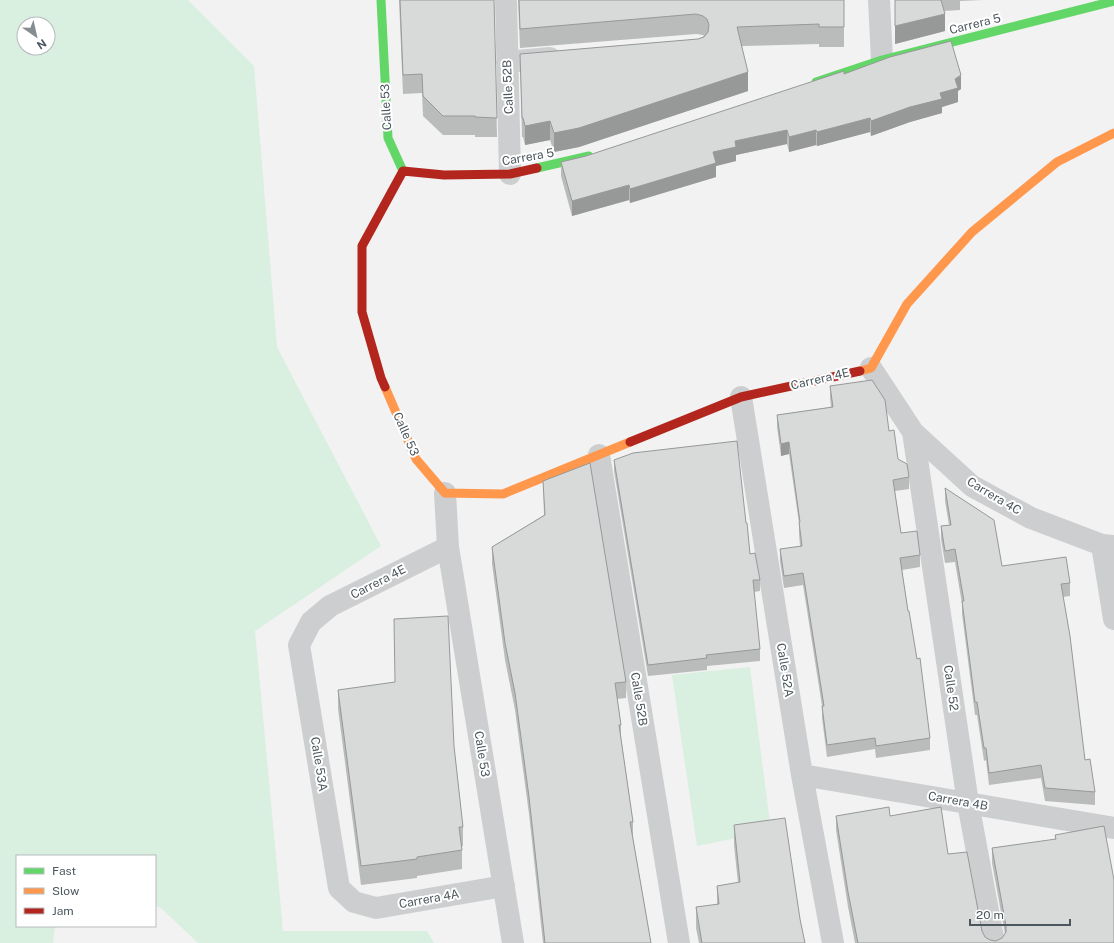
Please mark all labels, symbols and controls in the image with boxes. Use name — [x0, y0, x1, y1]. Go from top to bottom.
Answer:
street label: Carrera 5 — [948, 11, 1003, 37]
north arrow — [16, 16, 56, 56]
text: N — [35, 37, 49, 52]
street label: Calle 52B — [500, 60, 516, 114]
street label: Calle 53 — [378, 83, 394, 131]
street label: Carrera 5 — [501, 145, 555, 168]
street label: Carrera 4E — [789, 365, 851, 393]
street label: Calle 53 — [390, 410, 422, 458]
street label: Carrera 4C — [964, 474, 1024, 518]
street label: Carrera 4E — [348, 562, 408, 602]
street label: Calle 52A — [774, 642, 796, 699]
street label: Calle 52 — [941, 664, 961, 712]
street label: Calle 52B — [628, 671, 650, 727]
street label: Calle 53 — [471, 730, 493, 778]
street label: Calle 53A — [308, 736, 330, 793]
street label: Carrera 4B — [927, 789, 989, 813]
legend — [16, 855, 156, 927]
text: Fast — [52, 864, 77, 878]
text: Slow — [52, 884, 80, 898]
street label: Carrera 4A — [398, 887, 461, 911]
scale bar — [970, 901, 1070, 927]
text: Jam — [52, 904, 74, 918]
text: 20 m — [976, 908, 1004, 922]

